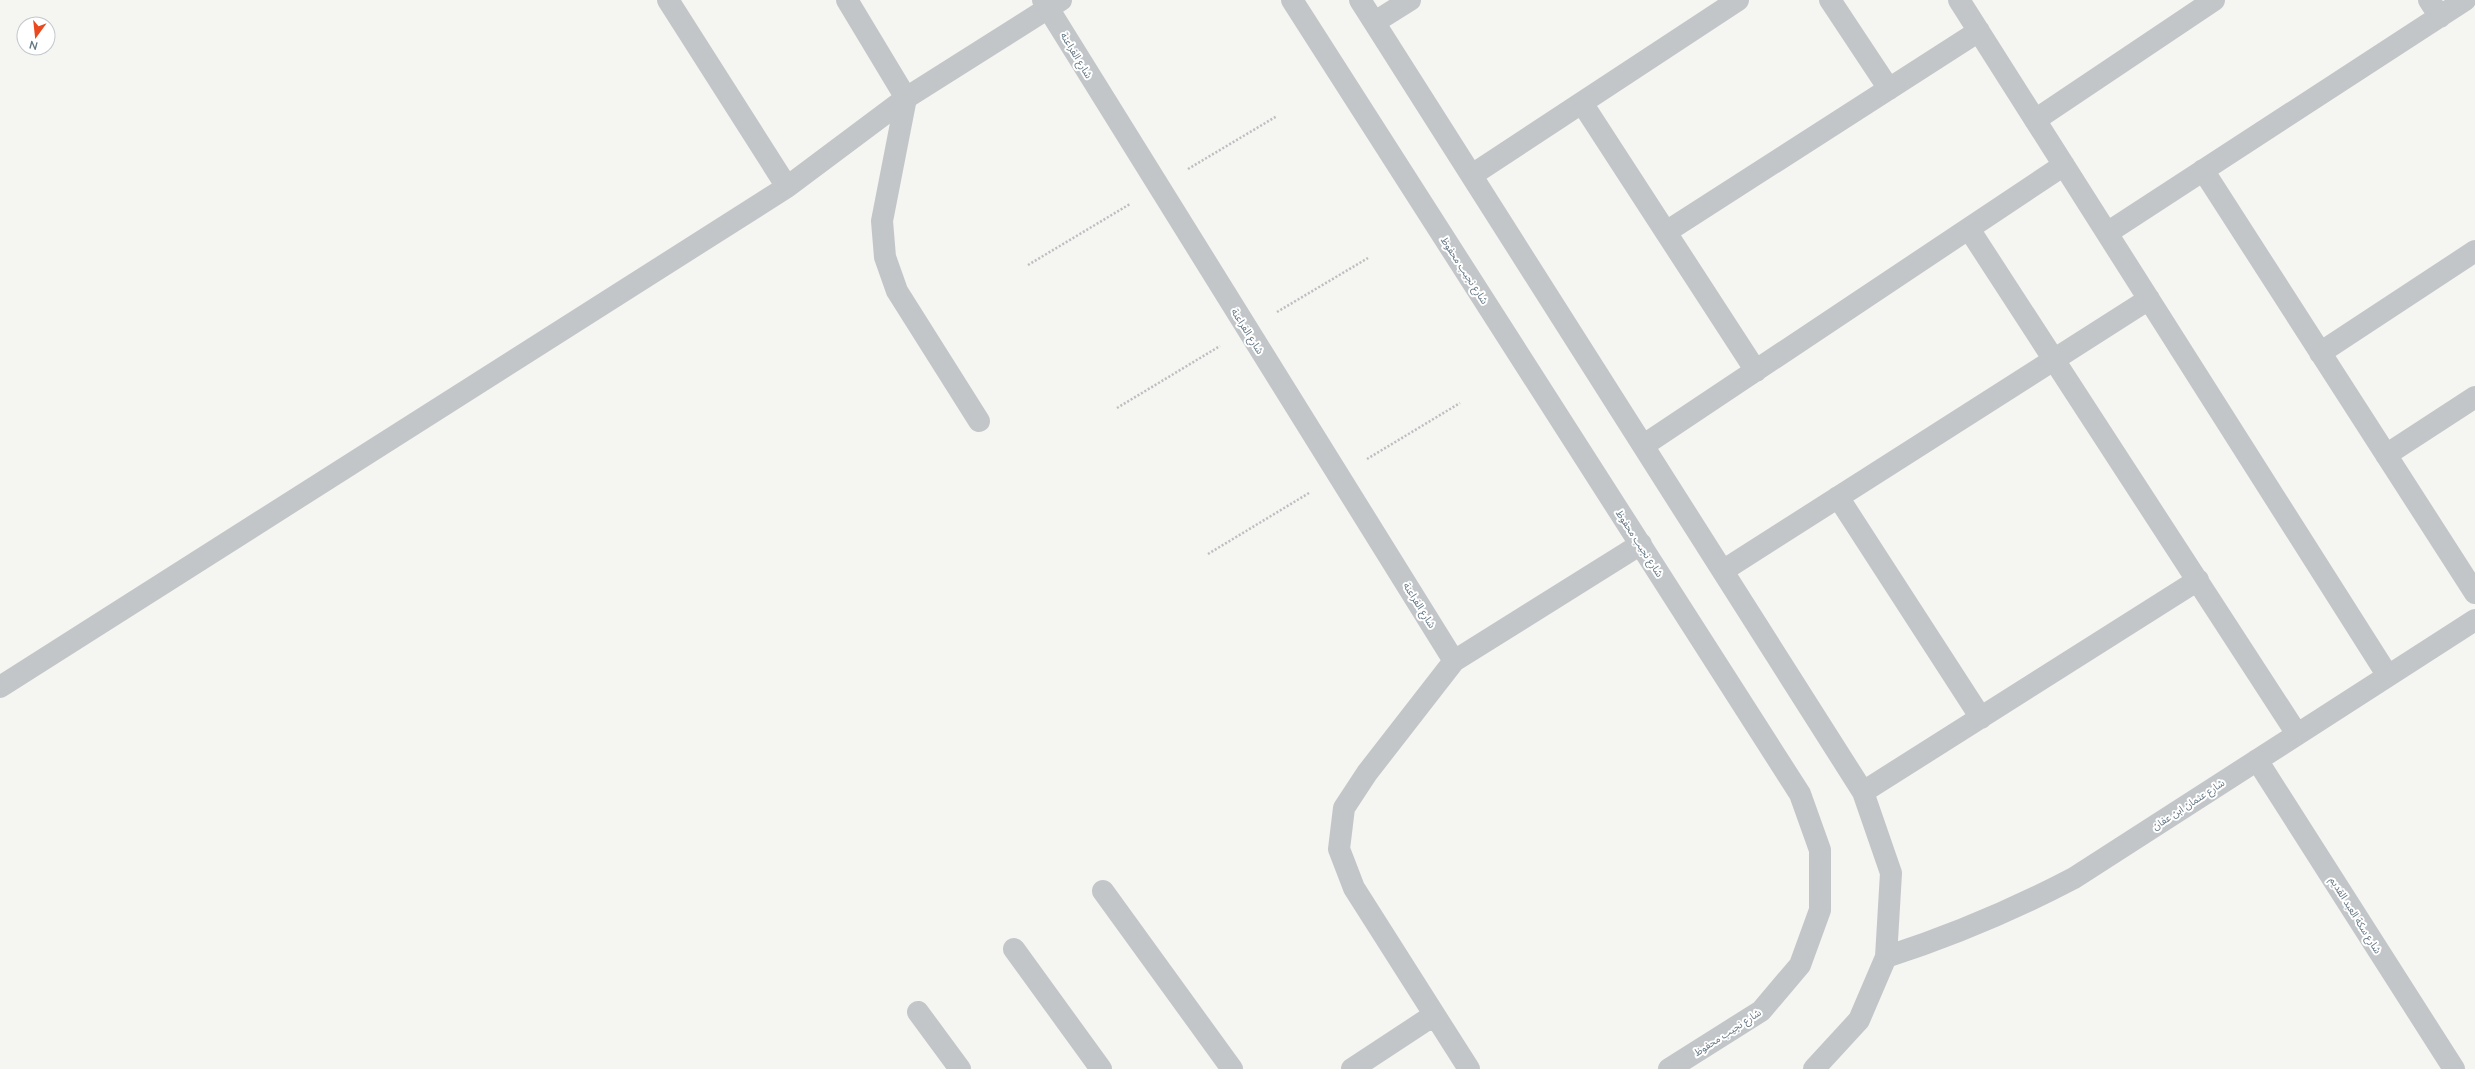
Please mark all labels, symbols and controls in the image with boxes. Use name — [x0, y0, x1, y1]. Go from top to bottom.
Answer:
north arrow — [16, 16, 56, 56]
street label: شارع الفراعنة — [1057, 30, 1095, 81]
text: N — [28, 38, 39, 53]
street label: شارع نجيب محفوظ — [1437, 234, 1491, 307]
street label: شارع الفراعنة — [1228, 306, 1267, 357]
street label: شارع نجيب محفوظ — [1612, 507, 1666, 580]
street label: شارع الفراعنة — [1400, 580, 1439, 631]
street label: شارع عثمان ابن عفان — [2150, 776, 2228, 834]
street label: شارع سكة العبد القديم — [2326, 875, 2384, 957]
street label: شارع نجيب محفوظ — [1691, 1006, 1764, 1060]

